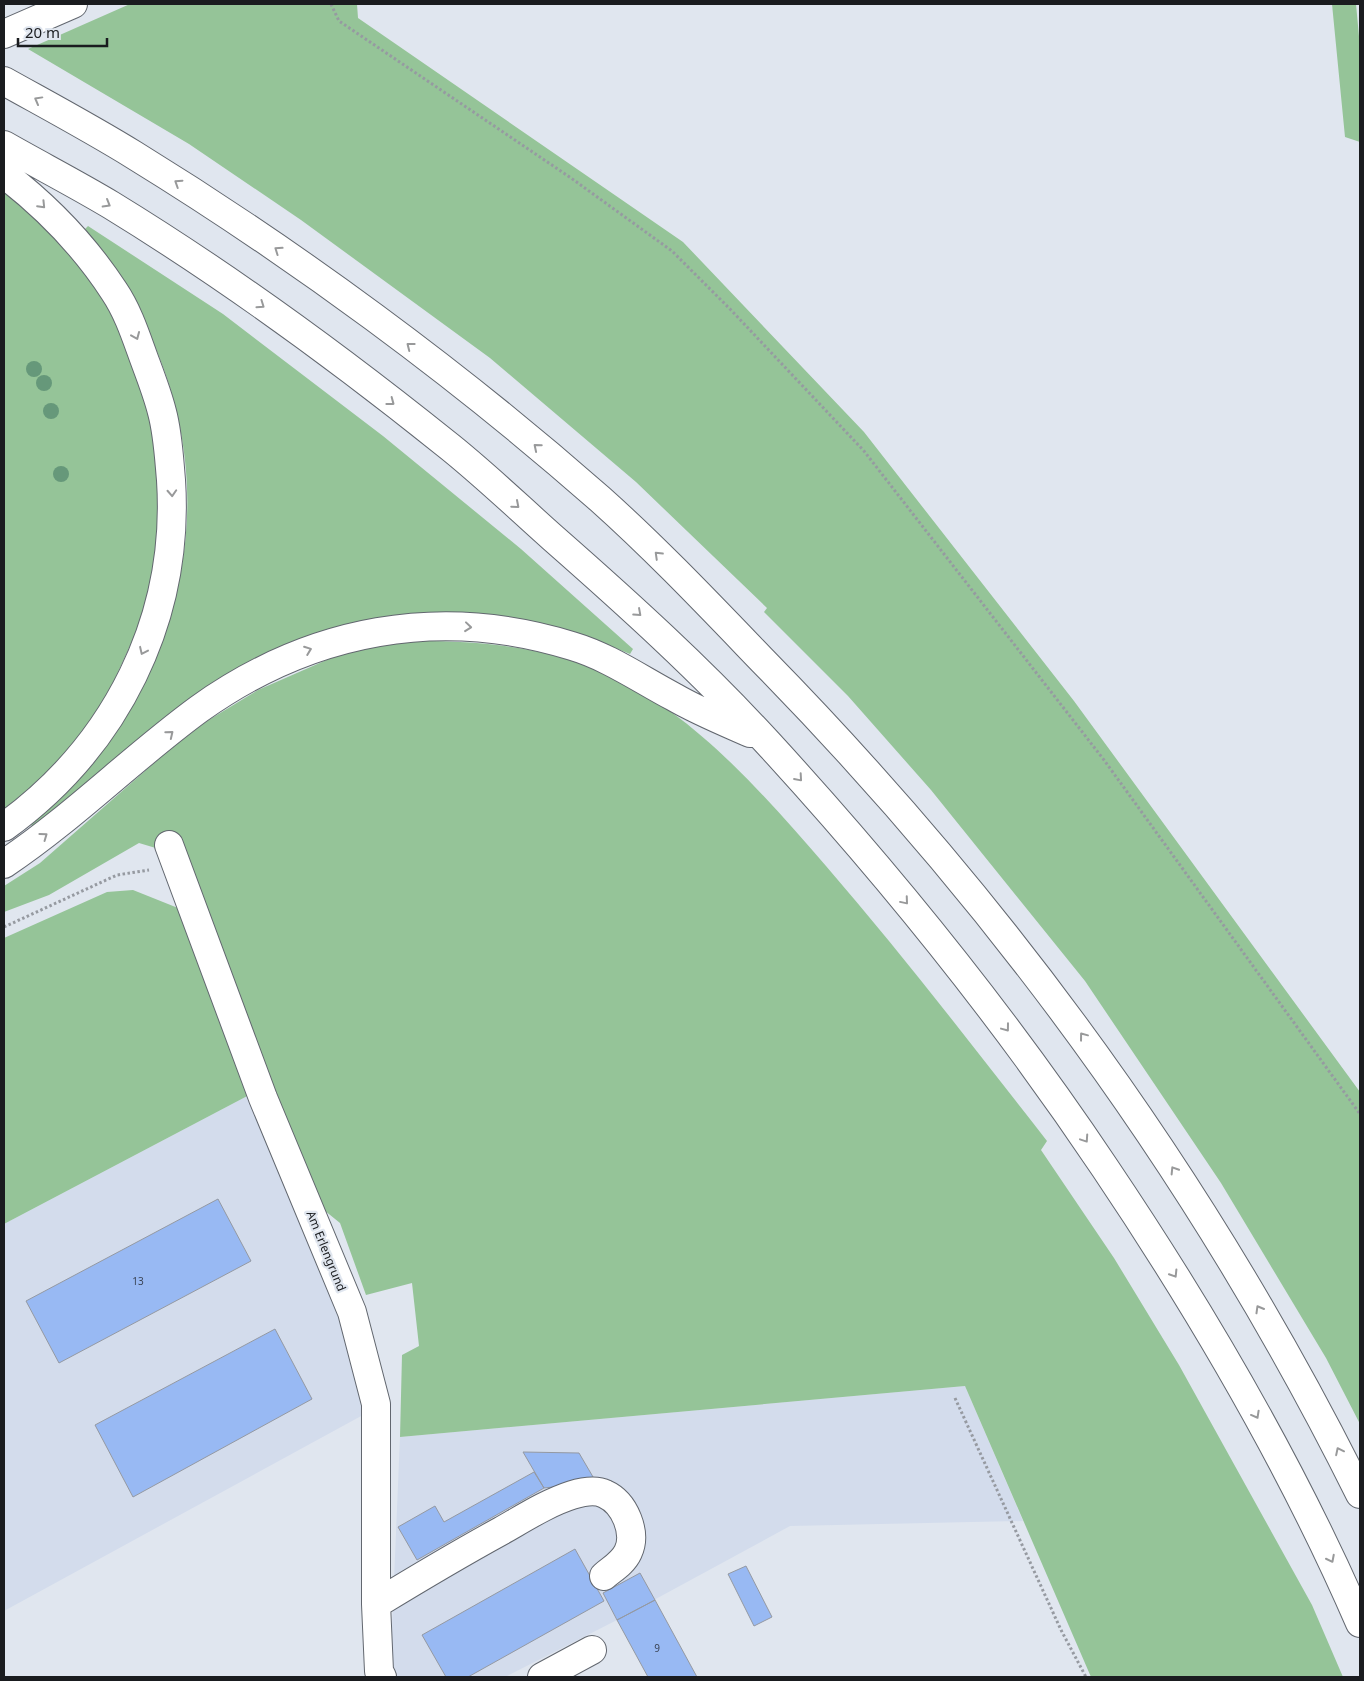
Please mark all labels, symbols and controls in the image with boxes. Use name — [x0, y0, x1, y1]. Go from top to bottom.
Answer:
scale bar — [18, 15, 106, 47]
text: 20 m — [25, 22, 60, 42]
one-way arrow — [34, 96, 43, 106]
one-way arrow — [174, 179, 183, 189]
one-way arrow — [102, 197, 111, 207]
one-way arrow — [36, 199, 45, 208]
one-way arrow — [274, 247, 284, 256]
one-way arrow — [255, 299, 264, 308]
one-way arrow — [129, 331, 140, 340]
one-way arrow — [407, 343, 416, 351]
one-way arrow — [385, 396, 394, 404]
one-way arrow — [533, 444, 542, 453]
one-way arrow — [166, 489, 177, 497]
one-way arrow — [511, 499, 520, 508]
one-way arrow — [654, 552, 663, 561]
one-way arrow — [632, 608, 641, 617]
one-way arrow — [464, 621, 472, 632]
one-way arrow — [139, 646, 150, 655]
one-way arrow — [303, 646, 312, 656]
one-way arrow — [164, 731, 173, 739]
one-way arrow — [793, 772, 801, 781]
one-way arrow — [38, 834, 47, 842]
one-way arrow — [900, 895, 909, 904]
one-way arrow — [1000, 1022, 1009, 1032]
one-way arrow — [1080, 1032, 1089, 1042]
one-way arrow — [1079, 1133, 1089, 1142]
one-way arrow — [1171, 1167, 1181, 1176]
street label: Am Erlengrund — [303, 1208, 350, 1294]
one-way arrow — [1168, 1269, 1178, 1278]
house number: 13 — [132, 1274, 144, 1288]
one-way arrow — [1255, 1305, 1265, 1314]
one-way arrow — [1250, 1410, 1260, 1419]
one-way arrow — [1335, 1447, 1345, 1456]
one-way arrow — [1325, 1554, 1335, 1563]
house number: 9 — [654, 1641, 660, 1655]

